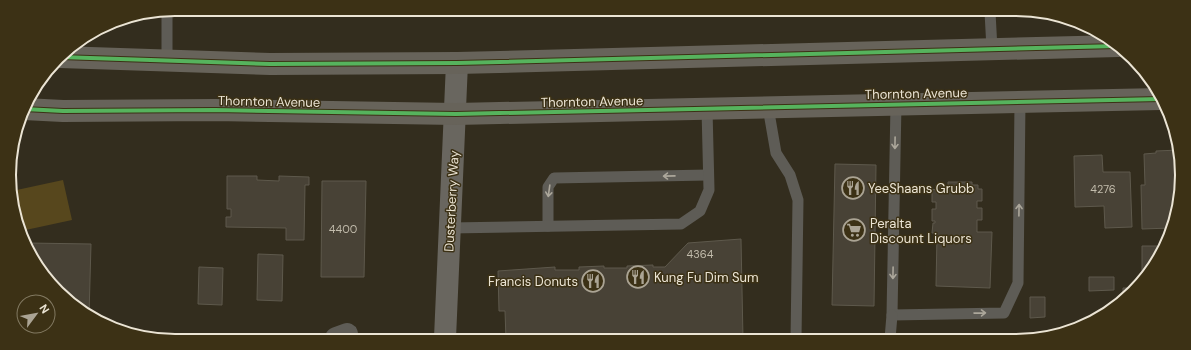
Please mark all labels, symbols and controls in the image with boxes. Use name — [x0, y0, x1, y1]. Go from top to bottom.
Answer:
street label: Thornton Avenue — [865, 84, 967, 103]
street label: Thornton Avenue — [218, 92, 320, 111]
street label: Thornton Avenue — [541, 92, 643, 111]
one-way arrow — [891, 136, 899, 149]
street label: Dusterberry Way — [440, 150, 463, 252]
one-way arrow — [663, 172, 676, 180]
restaurant icon: YeeShaans Grubb — [840, 175, 866, 201]
place label: YeeShaans Grubb — [868, 180, 974, 197]
house number: 4276 — [1090, 182, 1116, 196]
one-way arrow — [545, 184, 553, 197]
one-way arrow — [1015, 204, 1023, 217]
place label: Peralta Discount Liquors — [870, 215, 972, 247]
supermarket icon: Peralta Discount Liquors — [841, 217, 867, 243]
house number: 4400 — [329, 222, 357, 236]
house number: 4364 — [687, 247, 714, 261]
restaurant icon: Kung Fu Dim Sum — [625, 264, 651, 290]
one-way arrow — [889, 266, 897, 279]
restaurant icon: Francis Donuts — [580, 268, 606, 294]
place label: Kung Fu Dim Sum — [654, 269, 759, 286]
place label: Francis Donuts — [488, 273, 578, 290]
north arrow — [16, 294, 56, 334]
text: N — [36, 302, 53, 316]
one-way arrow — [973, 309, 986, 317]

